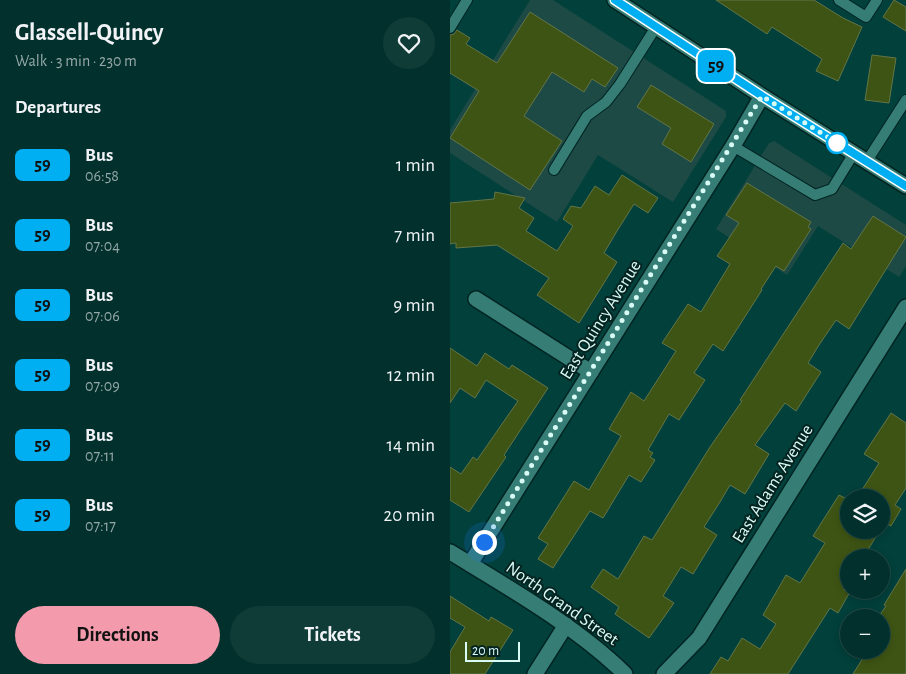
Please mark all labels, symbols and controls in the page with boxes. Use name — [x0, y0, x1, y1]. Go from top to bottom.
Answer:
button: heart — [383, 17, 435, 69]
text: Glassell-Quincy — [15, 21, 164, 45]
line badge: 59 — [694, 50, 738, 82]
text: Walk · 3 min · 230 m — [15, 53, 137, 69]
text: 59 — [708, 57, 724, 75]
text: Departures — [15, 98, 101, 117]
unlabelled marker — [826, 132, 848, 154]
text: Bus — [85, 146, 113, 165]
text: 59 — [34, 156, 51, 174]
text: 1 min — [396, 156, 435, 175]
text: 06:58 — [85, 168, 119, 184]
text: Bus — [85, 216, 113, 235]
text: 59 — [34, 226, 51, 244]
text: 7 min — [394, 226, 435, 245]
text: 07:04 — [85, 238, 120, 254]
street label: East Quincy Avenue — [557, 257, 645, 383]
text: Bus — [85, 286, 113, 305]
text: 59 — [34, 296, 51, 314]
text: 9 min — [393, 296, 435, 315]
text: 07:06 — [85, 308, 120, 324]
text: Bus — [85, 356, 113, 375]
text: 59 — [34, 366, 51, 384]
text: 12 min — [387, 366, 435, 385]
text: 07:09 — [85, 378, 120, 394]
street label: East Adams Avenue — [729, 422, 817, 546]
text: Bus — [85, 426, 113, 445]
text: 59 — [34, 436, 51, 454]
text: 14 min — [387, 436, 435, 455]
text: 07:11 — [85, 448, 115, 464]
map controls — [840, 489, 890, 659]
button: layers — [840, 489, 890, 539]
text: Bus — [85, 496, 113, 515]
text: 59 — [34, 506, 51, 524]
text: 20 min — [384, 506, 435, 525]
text: 07:17 — [85, 518, 116, 534]
your location — [472, 530, 497, 555]
button: + — [840, 549, 890, 599]
street label: North Grand Street — [503, 559, 622, 650]
button: Directions — [15, 606, 220, 664]
button: Tickets — [230, 606, 435, 664]
button: − — [840, 609, 890, 659]
scale bar — [465, 639, 520, 662]
text: 20 m — [472, 644, 499, 658]

